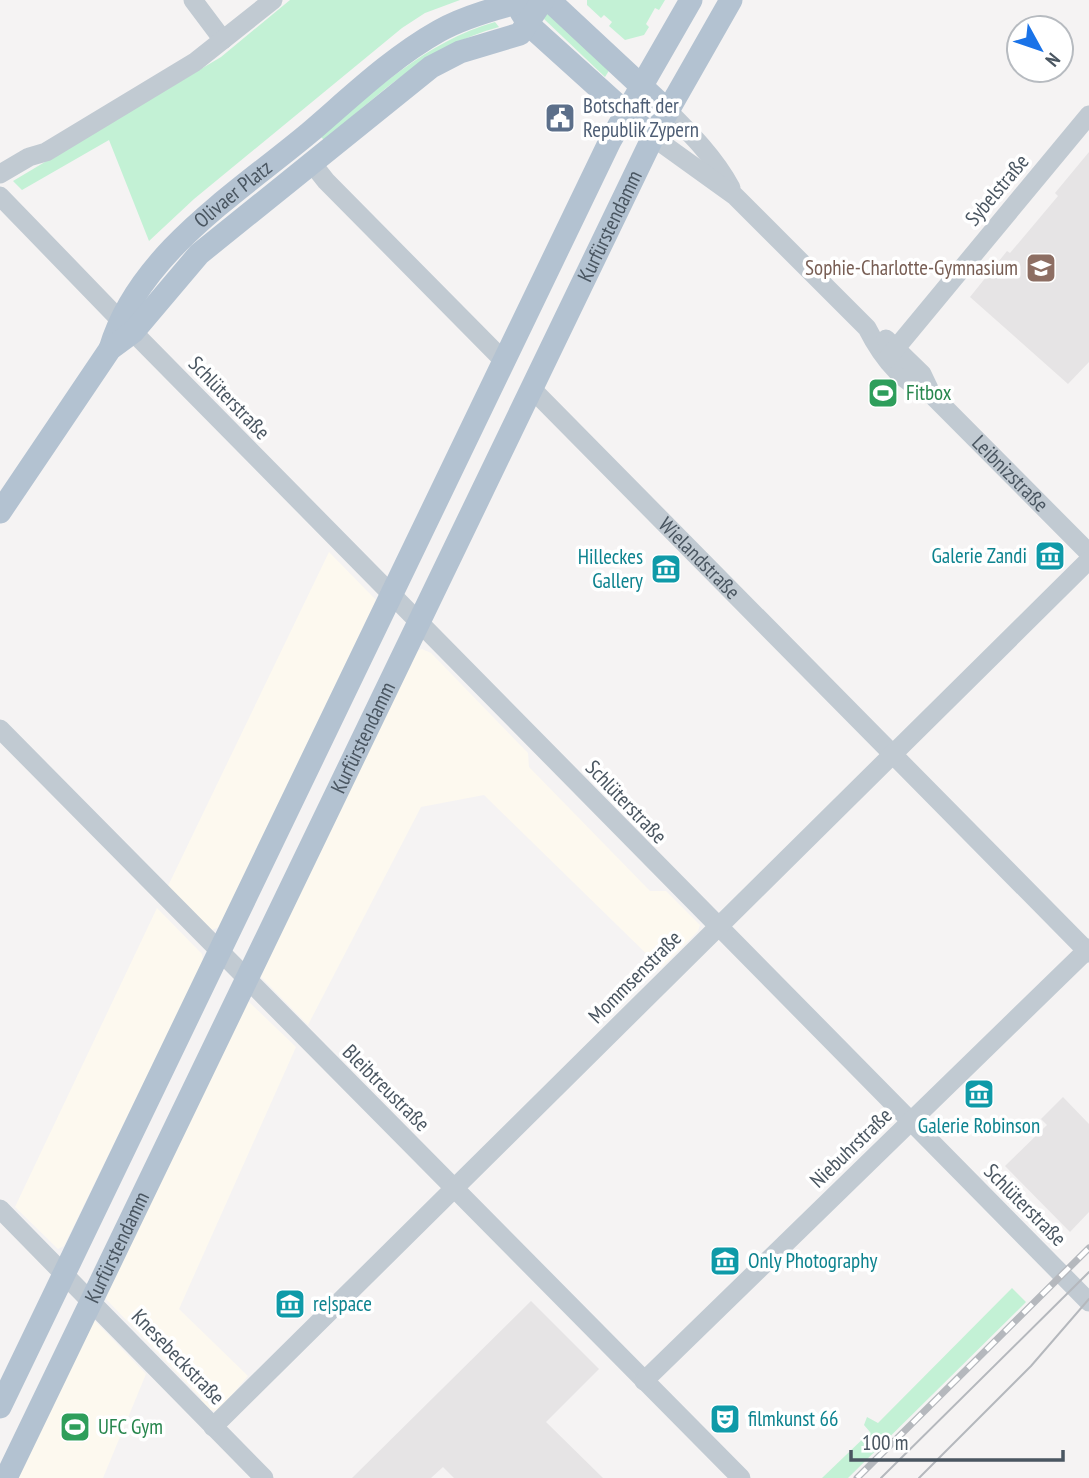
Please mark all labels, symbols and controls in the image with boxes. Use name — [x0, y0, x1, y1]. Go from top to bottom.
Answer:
north arrow — [1005, 14, 1075, 84]
text: N — [1041, 48, 1066, 72]
place label: Botschaft der Republik Zypern — [583, 92, 699, 143]
public building icon: Botschaft der Republik Zypern — [543, 101, 577, 135]
street label: Sybelstraße — [959, 148, 1034, 231]
street label: Olivaer Platz — [188, 154, 277, 233]
street label: Kurfürstendamm — [571, 166, 648, 286]
school or university icon: Sophie-Charlotte-Gymnasium — [1024, 251, 1058, 285]
place label: Sophie-Charlotte-Gymnasium — [805, 254, 1018, 281]
street label: Schlüterstraße — [183, 350, 276, 445]
sports icon: Fitbox — [866, 376, 900, 410]
place label: Fitbox — [906, 379, 952, 406]
street label: Leibnizstraße — [967, 429, 1054, 517]
street label: Wielandstraße — [653, 511, 746, 605]
museum icon: Galerie Zandi — [1033, 539, 1067, 573]
place label: Galerie Zandi — [931, 542, 1027, 569]
place label: Hilleckes Gallery — [578, 543, 643, 594]
museum icon: Hilleckes Gallery — [649, 552, 683, 586]
street label: Kurfürstendamm — [324, 677, 401, 798]
street label: Schlüterstraße — [580, 754, 673, 849]
street label: Mommsenstraße — [582, 924, 687, 1029]
street label: Bleibtreustraße — [337, 1038, 436, 1137]
museum icon: Galerie Robinson — [962, 1077, 996, 1111]
street label: Niebuhrstraße — [804, 1102, 897, 1193]
place label: Galerie Robinson — [918, 1112, 1040, 1139]
street label: Schlüterstraße — [978, 1158, 1072, 1252]
street label: Kurfürstendamm — [78, 1187, 155, 1307]
museum icon: Only Photography — [708, 1244, 742, 1278]
place label: Only Photography — [748, 1247, 877, 1274]
museum icon: re|space — [273, 1287, 307, 1321]
place label: re|space — [313, 1290, 372, 1317]
street label: Knesebeckstraße — [126, 1303, 231, 1410]
theatre icon: filmkunst 66 — [708, 1402, 742, 1436]
place label: filmkunst 66 — [748, 1405, 838, 1432]
sports icon: UFC Gym — [58, 1410, 92, 1444]
place label: UFC Gym — [98, 1413, 163, 1440]
scale bar — [851, 1418, 1063, 1462]
text: 100 m — [862, 1429, 908, 1456]

